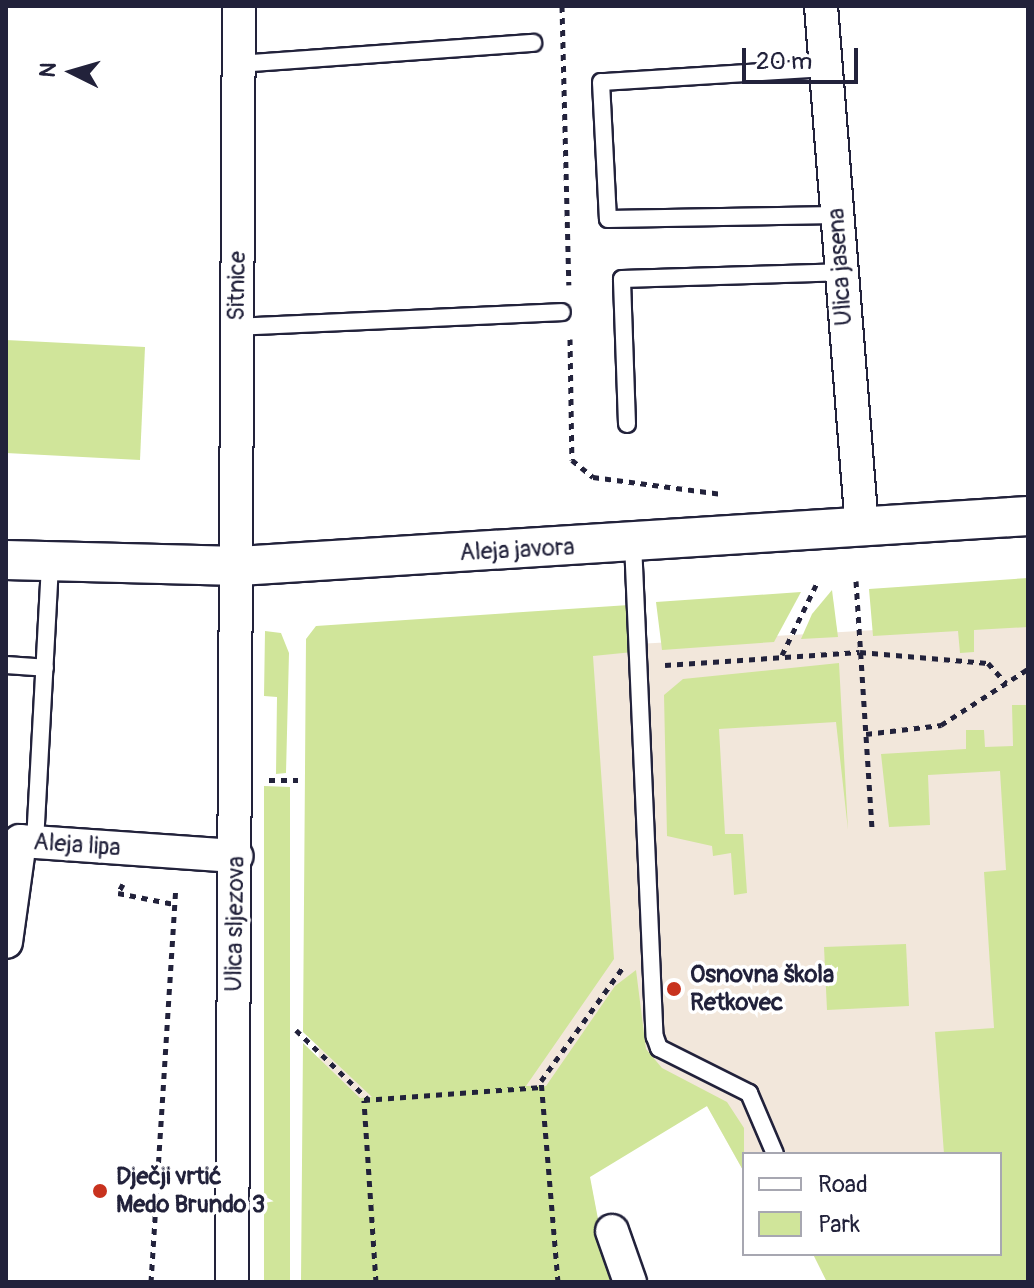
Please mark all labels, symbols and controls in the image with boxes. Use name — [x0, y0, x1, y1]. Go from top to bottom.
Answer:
north arrow — [32, 32, 112, 112]
scale bar — [746, 32, 862, 82]
text: 20 m — [756, 47, 812, 76]
text: N — [33, 61, 63, 79]
street label: Ulica jasena — [822, 207, 858, 327]
street label: Sitnice — [222, 251, 252, 321]
street label: Aleja javora — [459, 533, 575, 567]
street label: Aleja lipa — [32, 828, 122, 862]
street label: Ulica sljezova — [219, 856, 251, 992]
place label: Osnovna škola Retkovec — [690, 961, 834, 1017]
marker: Osnovna škola Retkovec — [665, 980, 683, 998]
legend — [742, 1152, 1002, 1256]
place label: Dječji vrtić Medo Brundo 3 — [116, 1163, 265, 1219]
text: Road — [818, 1170, 868, 1199]
marker: Dječji vrtić Medo Brundo 3 — [91, 1182, 109, 1200]
text: Park — [818, 1210, 860, 1239]

